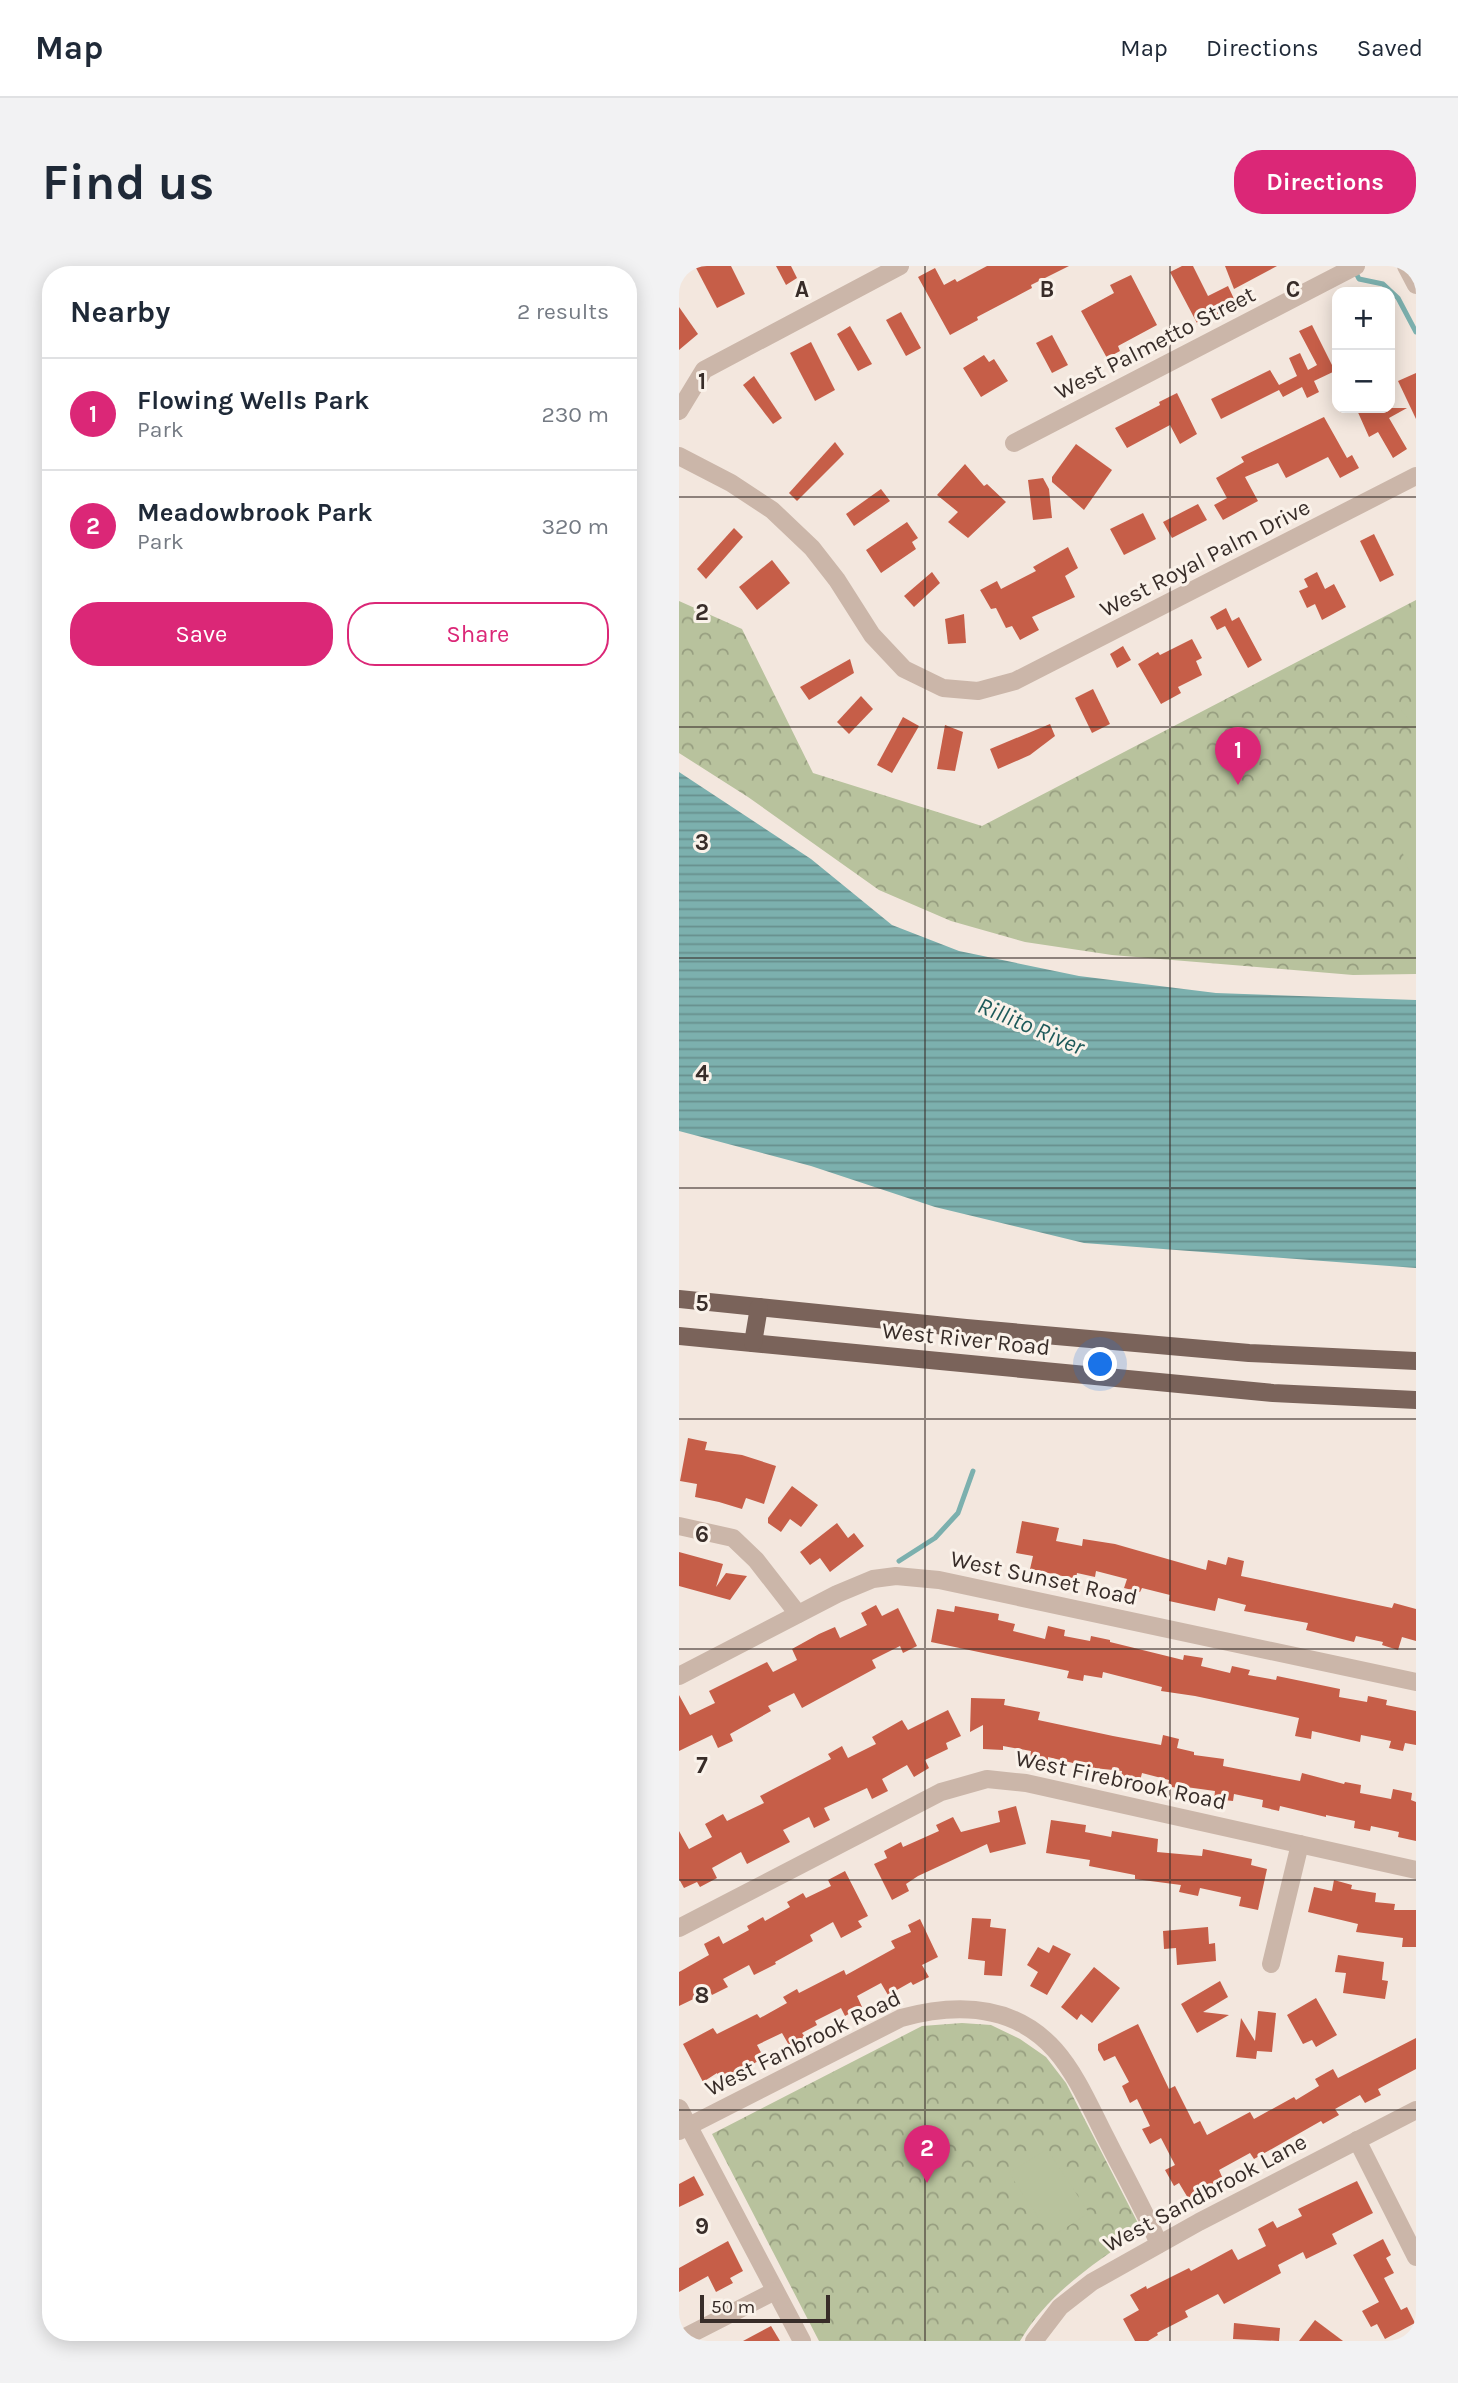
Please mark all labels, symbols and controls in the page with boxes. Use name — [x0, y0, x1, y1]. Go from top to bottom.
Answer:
text: Map — [35, 29, 103, 67]
text: Map — [1120, 34, 1168, 62]
text: Directions — [1206, 34, 1319, 62]
text: Saved — [1357, 34, 1423, 62]
button: Directions — [1234, 150, 1416, 214]
text: Find us — [42, 154, 214, 211]
text: A — [795, 276, 809, 303]
text: B — [1040, 276, 1054, 303]
text: C — [1286, 276, 1300, 303]
street label: West Palmetto Street — [1050, 281, 1260, 405]
map controls — [1332, 287, 1395, 413]
button: + — [1332, 287, 1395, 350]
text: Nearby — [70, 294, 170, 330]
text: 2 results — [517, 298, 609, 325]
button: − — [1332, 350, 1395, 413]
text: 1 — [698, 368, 706, 395]
text: Flowing Wells Park — [137, 385, 369, 416]
text: 1 — [89, 401, 97, 428]
text: 230 m — [541, 401, 609, 428]
text: Park — [137, 416, 184, 443]
street label: West Royal Palm Drive — [1095, 493, 1315, 623]
text: Meadowbrook Park — [137, 497, 373, 528]
text: 2 — [86, 513, 100, 540]
text: 320 m — [541, 513, 609, 540]
text: Park — [137, 528, 184, 555]
text: 2 — [695, 599, 709, 626]
button: Save — [70, 602, 333, 666]
button: Share — [347, 602, 609, 666]
pin: 1 — [1215, 727, 1261, 785]
text: 3 — [695, 829, 709, 856]
water label: Rillito River — [973, 991, 1089, 1061]
text: 4 — [695, 1060, 709, 1087]
text: 5 — [695, 1290, 709, 1317]
street label: West River Road — [881, 1317, 1051, 1361]
your location — [1083, 1347, 1117, 1381]
text: 6 — [695, 1521, 709, 1548]
street label: West Sunset Road — [948, 1545, 1140, 1611]
street label: West Firebrook Road — [1013, 1744, 1229, 1816]
text: 7 — [696, 1752, 708, 1779]
text: 8 — [695, 1982, 709, 2009]
street label: West Fanbrook Road — [701, 1984, 905, 2102]
pin: 2 — [904, 2125, 950, 2183]
street label: West Sandbrook Lane — [1099, 2128, 1311, 2258]
text: 9 — [695, 2213, 709, 2240]
scale bar — [700, 2292, 829, 2324]
text: 50 m — [711, 2296, 755, 2318]

